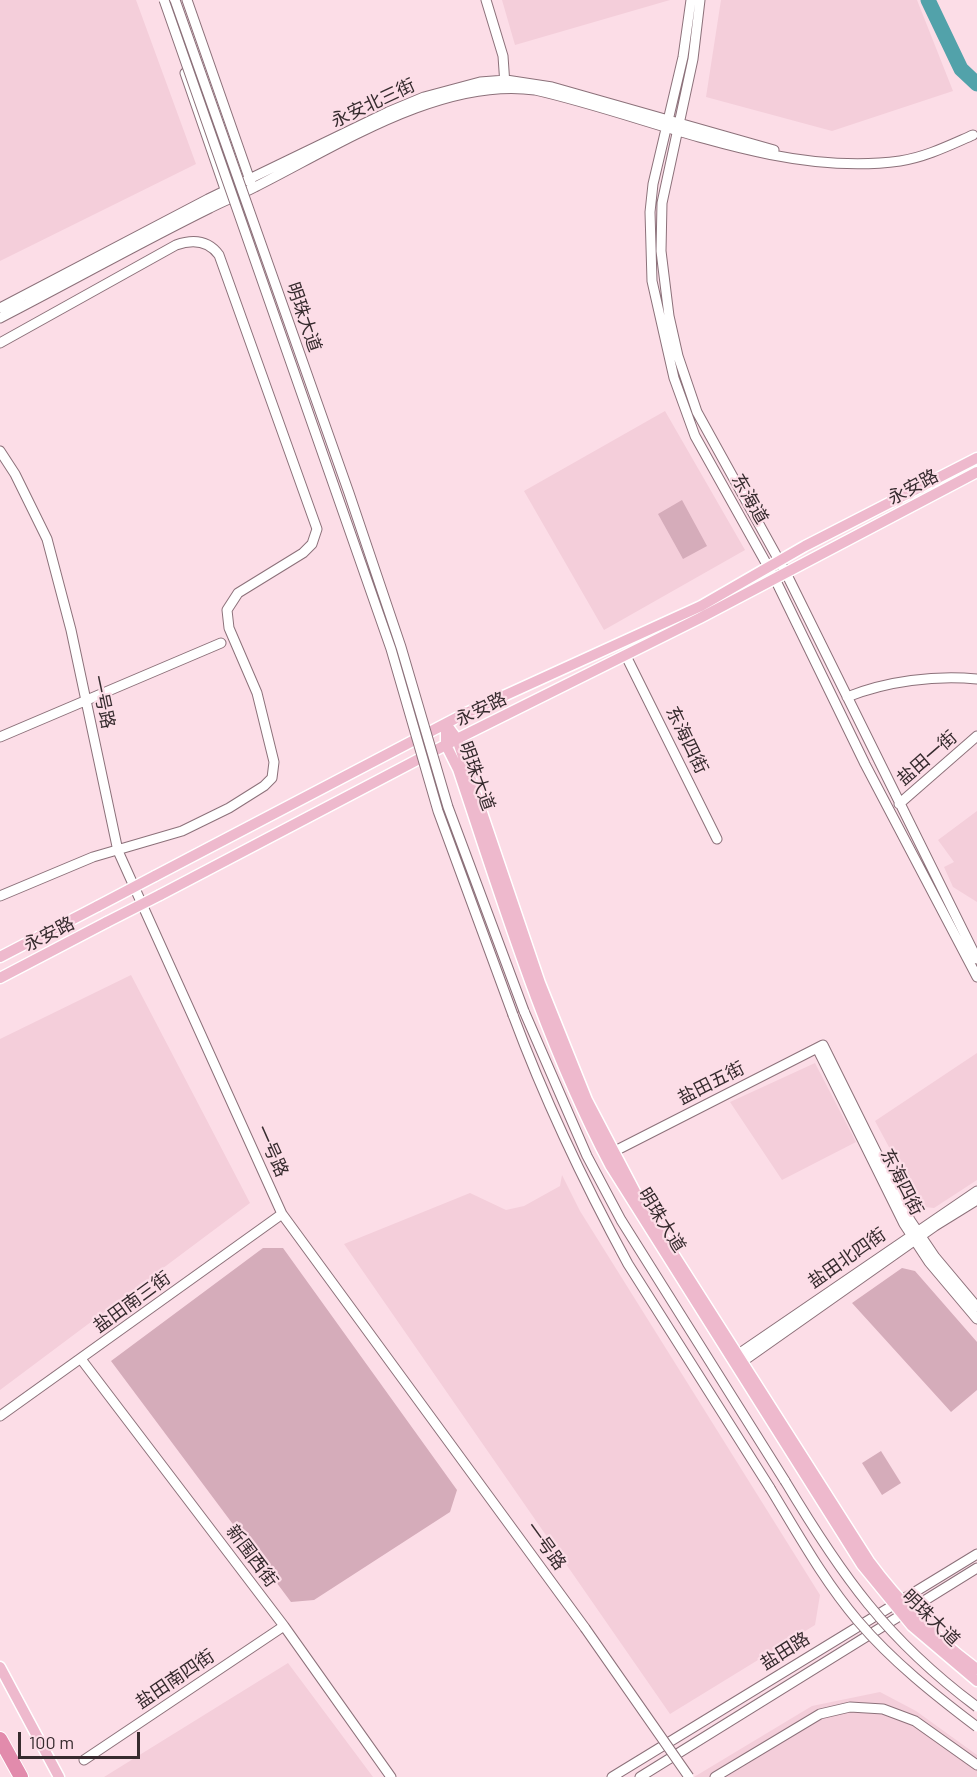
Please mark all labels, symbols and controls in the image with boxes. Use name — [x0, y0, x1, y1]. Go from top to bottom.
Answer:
street label: 永安北三街 — [328, 74, 418, 132]
street label: 明珠大道 — [282, 279, 326, 355]
street label: 永安路 — [884, 465, 942, 509]
street label: 东海道 — [727, 470, 773, 528]
street label: 一号路 — [87, 673, 119, 731]
street label: 永安路 — [452, 687, 510, 731]
street label: 东海四街 — [662, 703, 712, 777]
street label: 盐田一街 — [893, 726, 961, 790]
street label: 明珠大道 — [455, 738, 499, 814]
street label: 永安路 — [20, 912, 78, 956]
street label: 盐田五街 — [674, 1057, 748, 1109]
street label: 一号路 — [251, 1122, 293, 1180]
street label: 东海四街 — [876, 1145, 928, 1219]
street label: 明珠大道 — [634, 1184, 690, 1256]
street label: 盐田北四街 — [804, 1223, 890, 1293]
street label: 盐田南三街 — [89, 1267, 175, 1337]
street label: 一号路 — [521, 1518, 571, 1574]
street label: 新围西街 — [222, 1521, 282, 1591]
street label: 明珠大道 — [898, 1585, 964, 1651]
street label: 盐田路 — [756, 1628, 814, 1674]
street label: 盐田南四街 — [132, 1645, 218, 1713]
scale bar — [21, 1720, 142, 1758]
text: 100 m — [29, 1731, 74, 1753]

